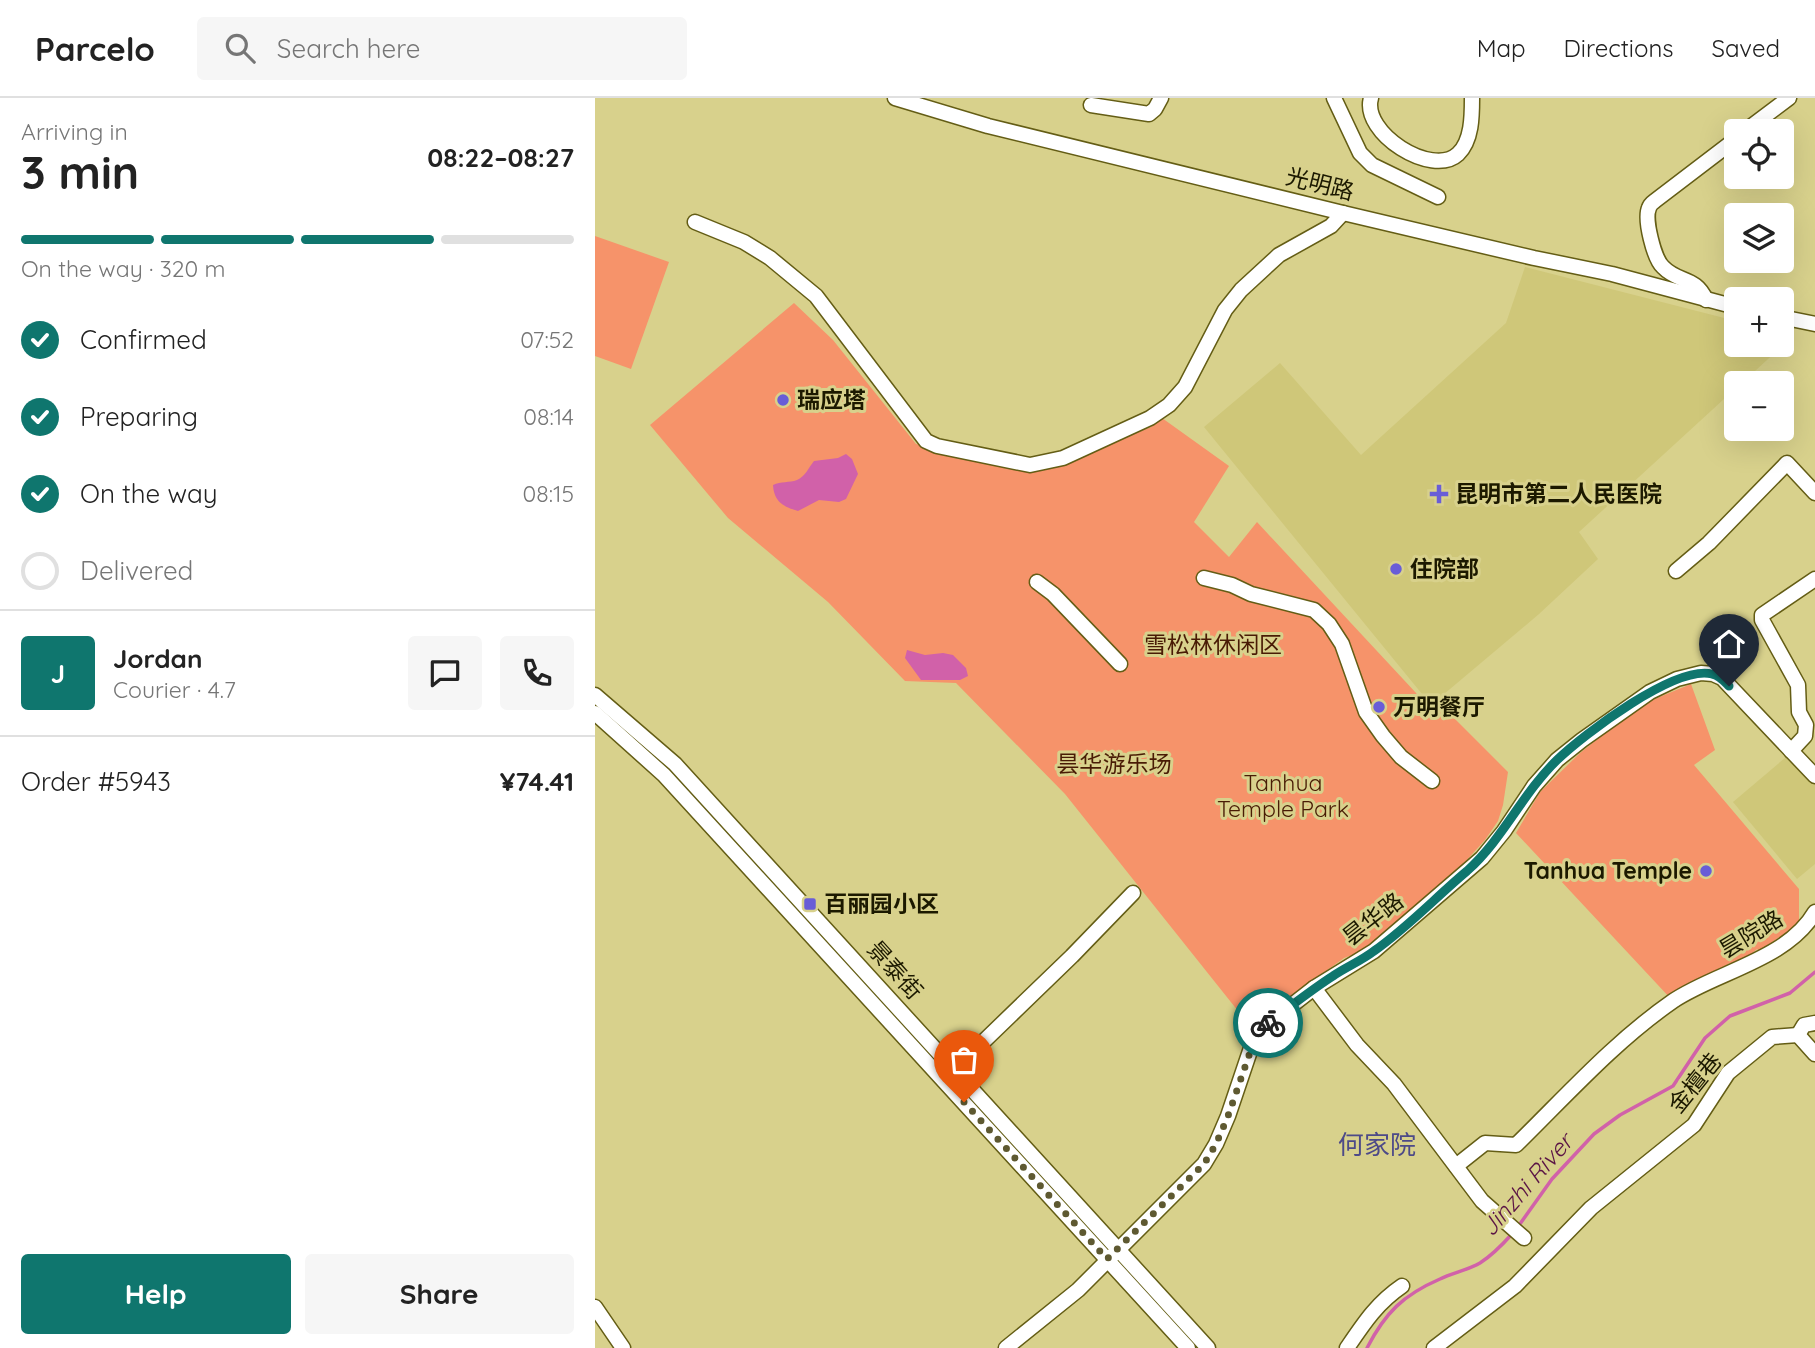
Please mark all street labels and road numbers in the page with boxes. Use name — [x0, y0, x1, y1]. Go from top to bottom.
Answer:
street label: 光明路 — [1283, 161, 1357, 206]
street label: 昙华路 — [1337, 886, 1409, 951]
street label: 昙院路 — [1714, 903, 1788, 964]
street label: 景泰街 — [862, 934, 929, 1005]
street label: 金檀巷 — [1662, 1047, 1728, 1119]

